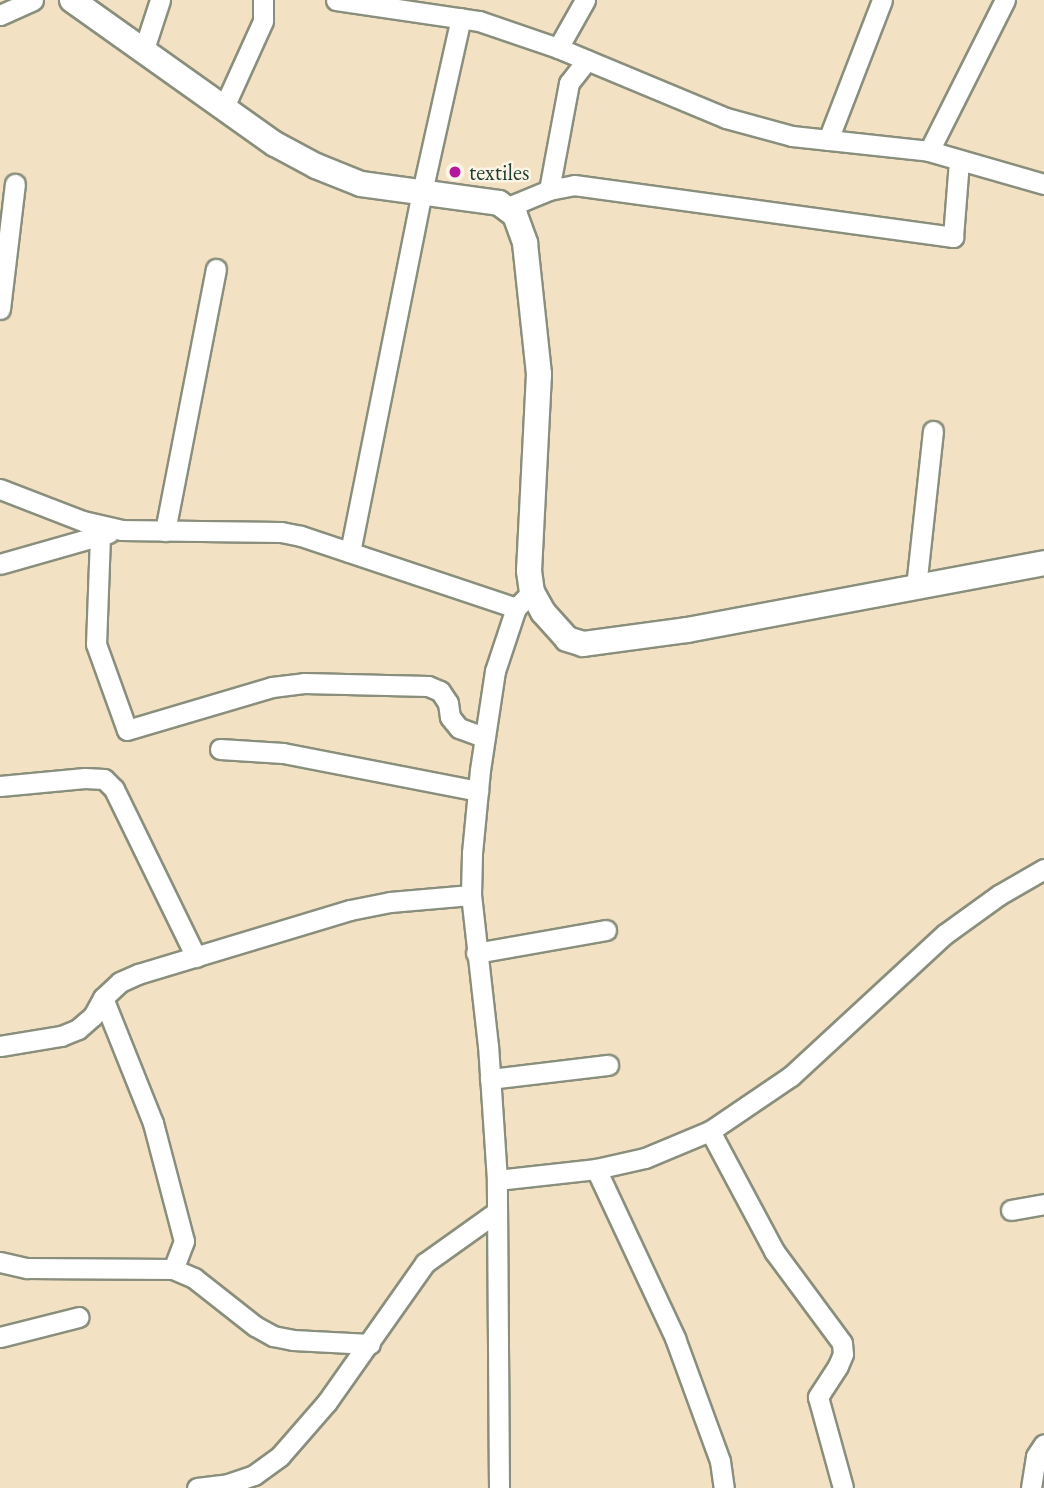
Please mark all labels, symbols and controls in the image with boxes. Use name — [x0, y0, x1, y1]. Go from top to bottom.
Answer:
place label: textiles — [469, 158, 530, 186]
marker: textiles — [447, 164, 463, 180]

